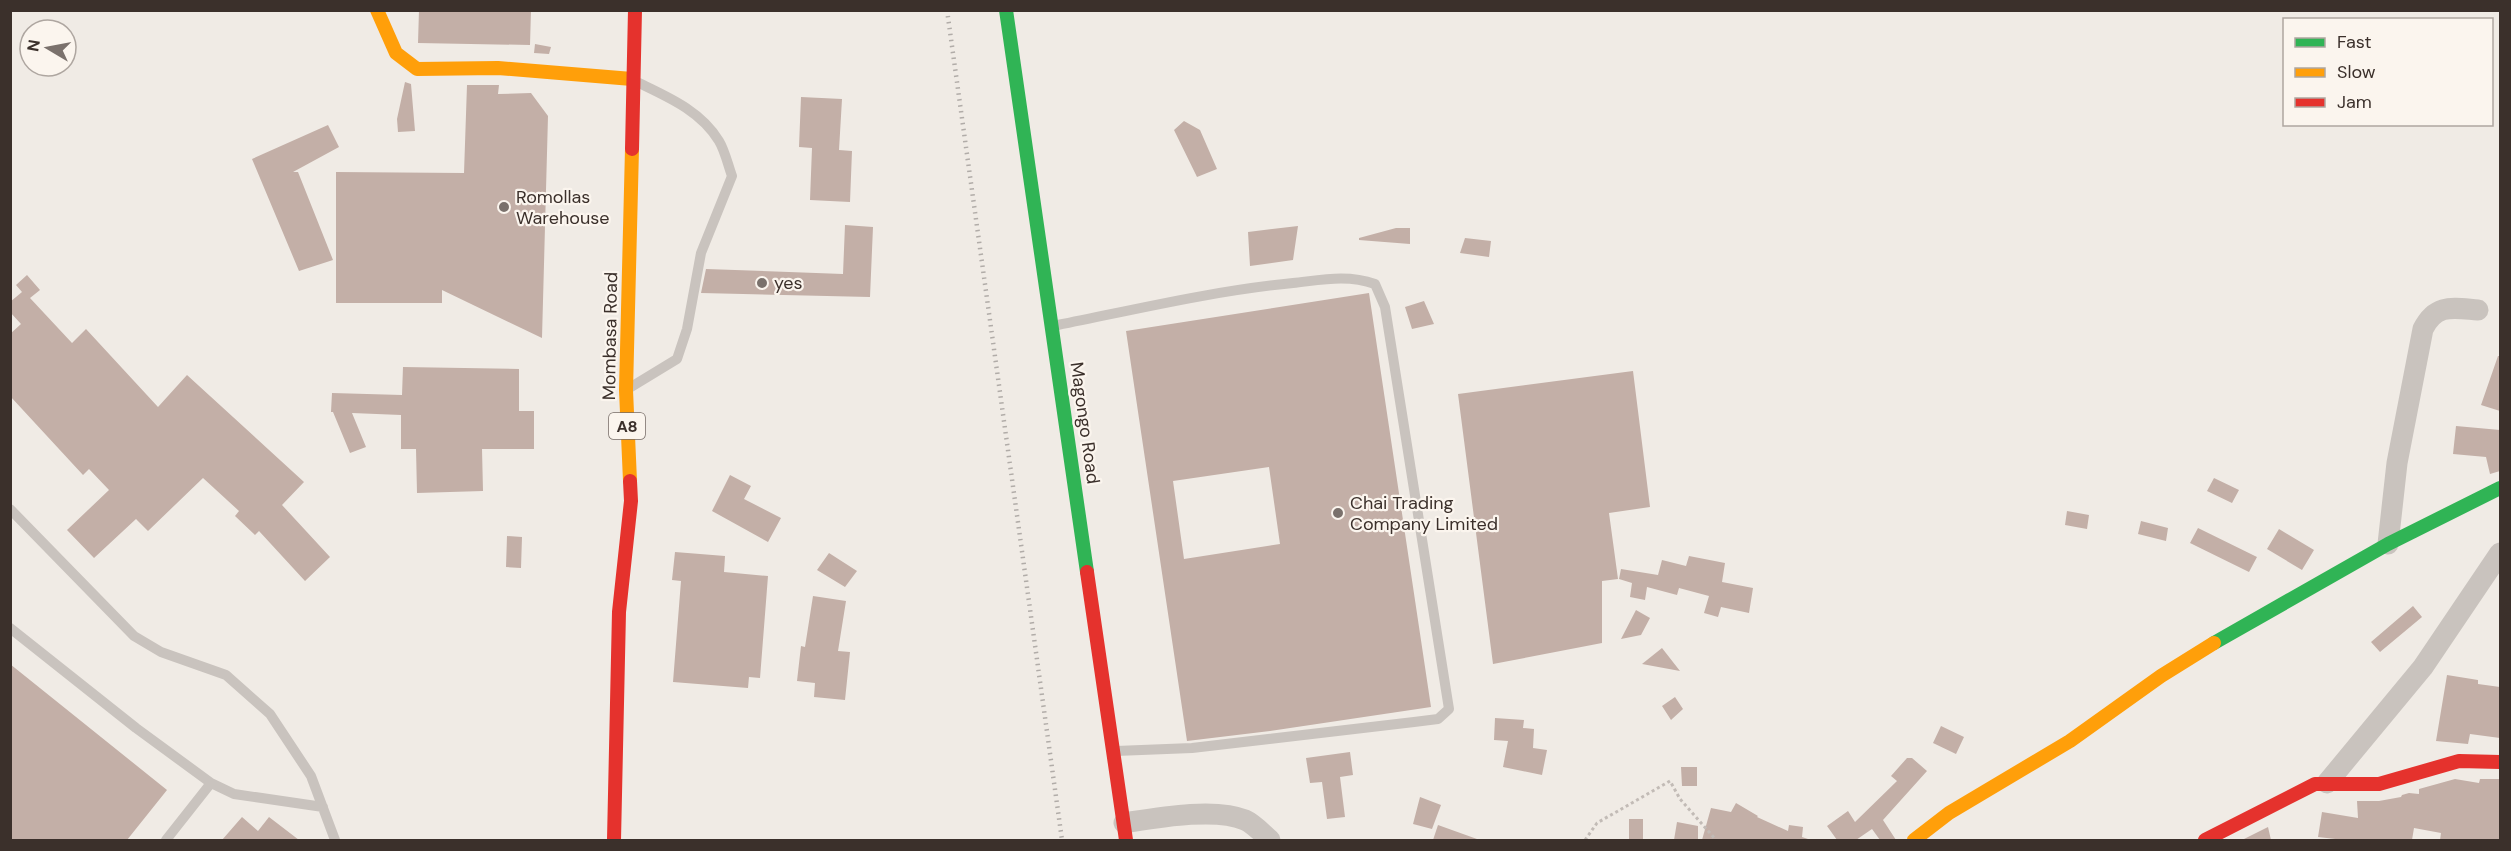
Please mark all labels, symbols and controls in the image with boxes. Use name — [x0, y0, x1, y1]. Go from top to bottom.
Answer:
north arrow — [18, 18, 78, 78]
legend — [2283, 18, 2493, 126]
text: Fast — [2337, 30, 2372, 54]
text: N — [22, 38, 45, 53]
text: Slow — [2337, 60, 2376, 84]
text: Jam — [2337, 90, 2372, 114]
place label: Romollas Warehouse — [516, 185, 609, 230]
marker: Romollas Warehouse — [497, 200, 511, 214]
place label: yes — [774, 271, 802, 295]
street label: Mombasa Road — [597, 272, 623, 400]
marker: yes — [755, 276, 769, 290]
street label: Magongo Road — [1065, 361, 1105, 485]
road number: A8 — [609, 413, 645, 439]
place label: Chai Trading Company Limited — [1350, 491, 1498, 536]
marker: Chai Trading Company Limited — [1331, 506, 1345, 520]

